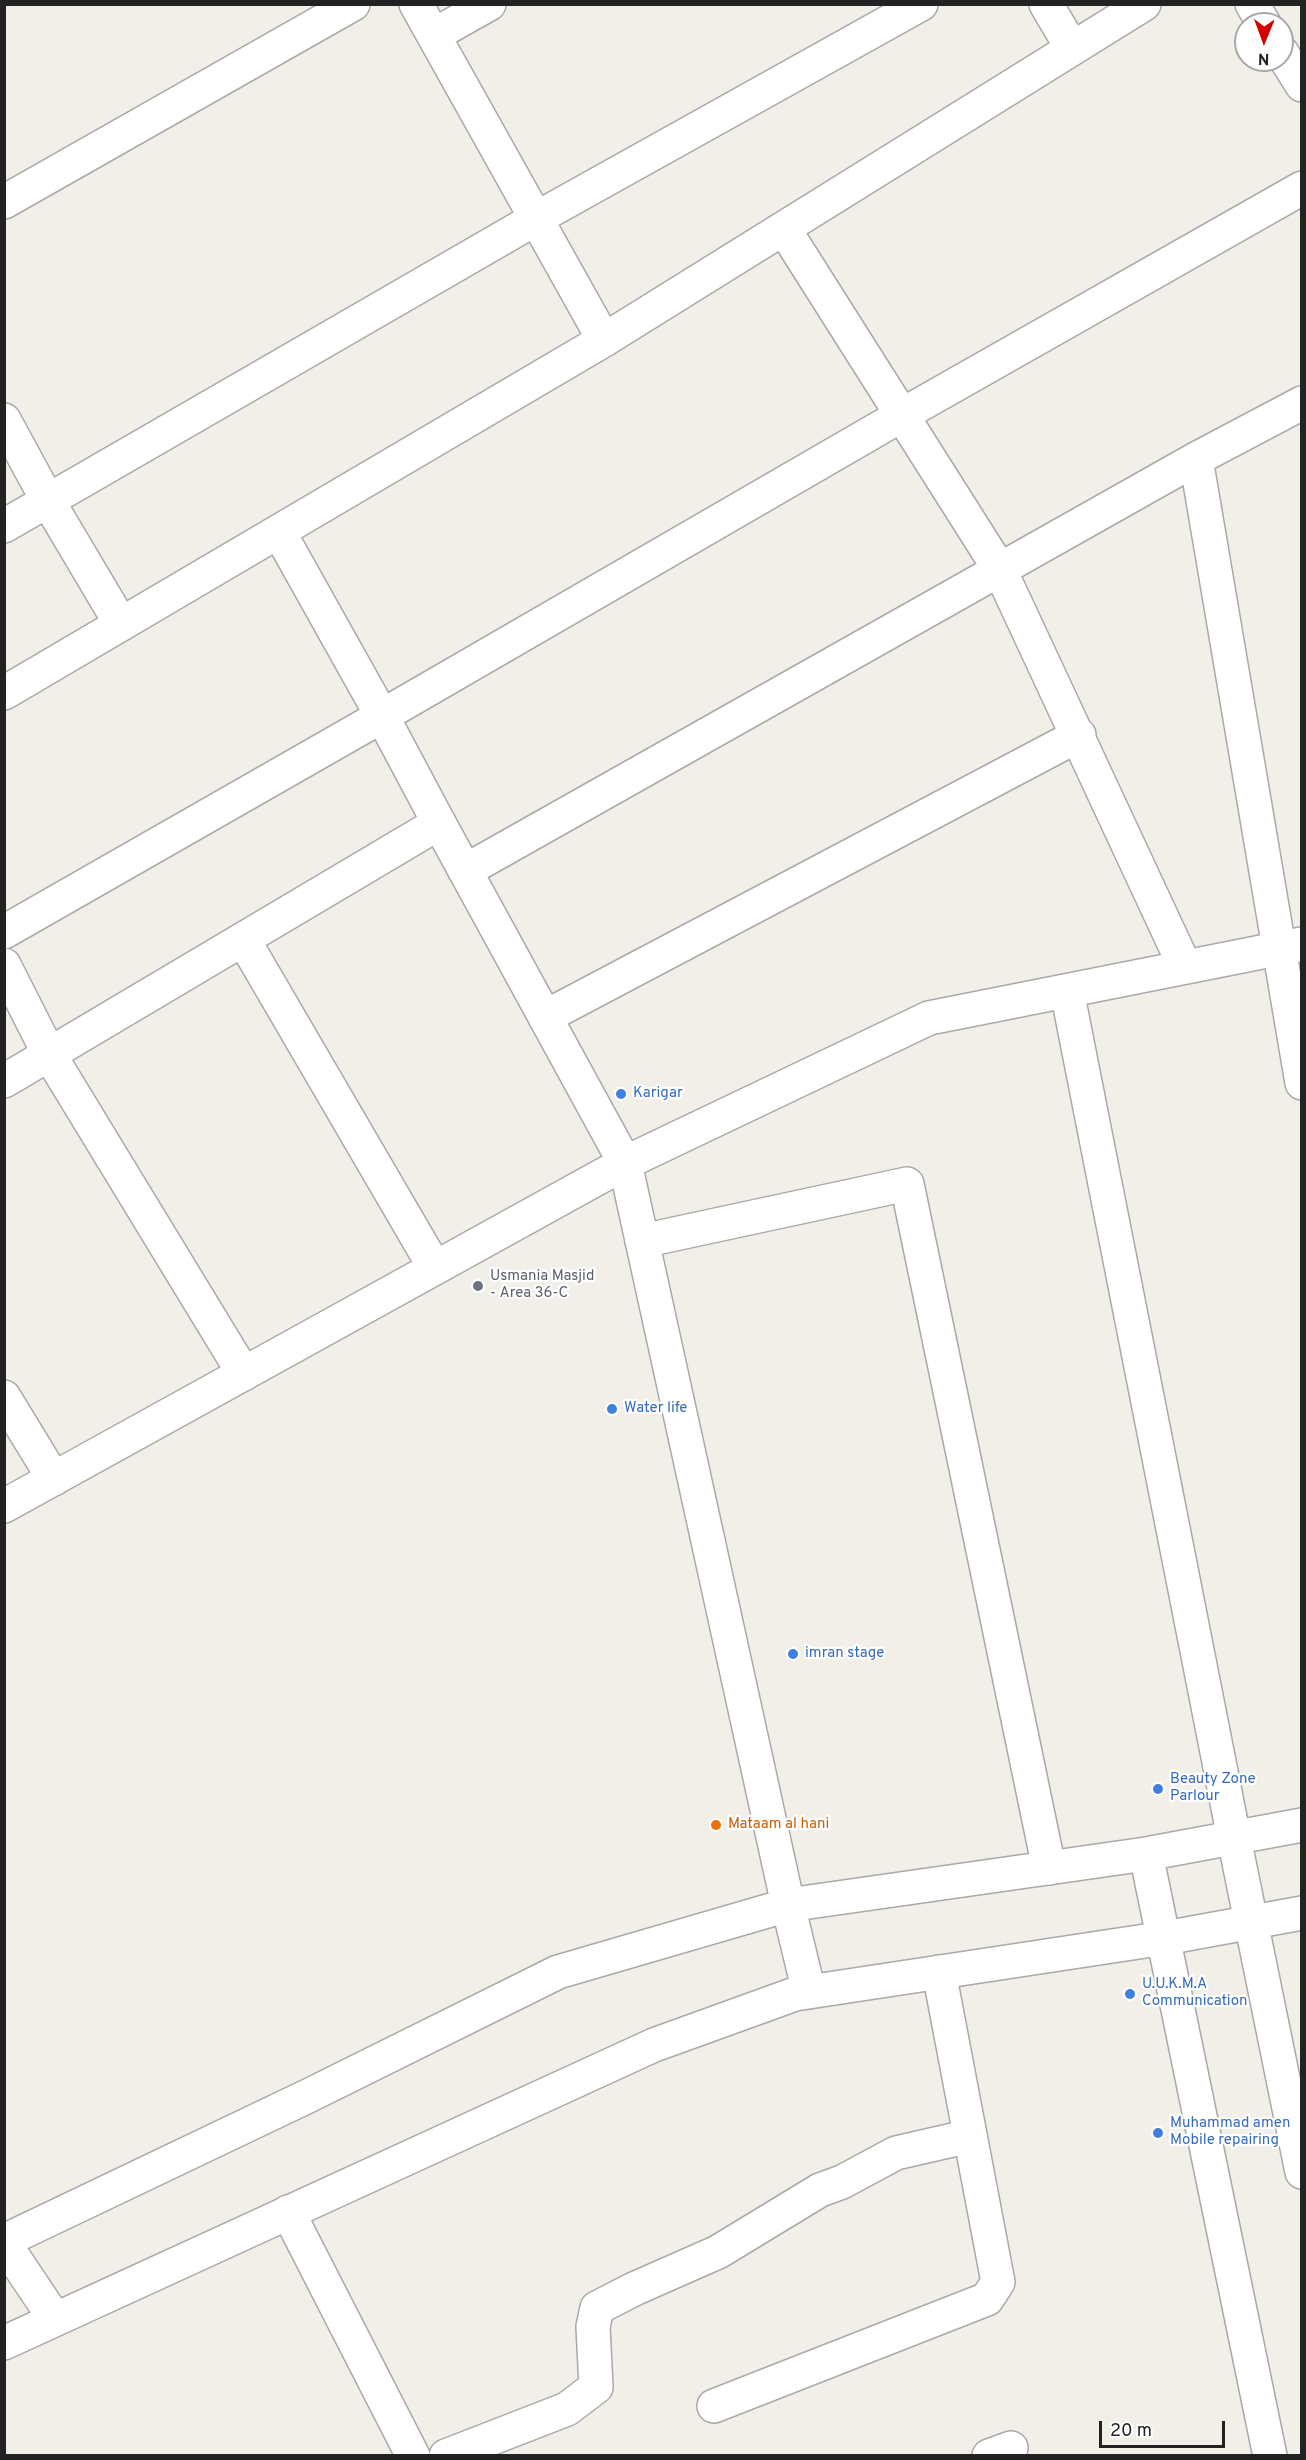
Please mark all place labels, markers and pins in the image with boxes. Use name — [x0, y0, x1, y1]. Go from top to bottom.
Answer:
place label: Karigar — [633, 1085, 683, 1103]
marker: Karigar — [614, 1087, 628, 1101]
place label: Usmania Masjid - Area 36-C — [490, 1268, 594, 1303]
marker: Usmania Masjid - Area 36-C — [471, 1279, 485, 1293]
place label: Water life — [624, 1400, 687, 1418]
marker: Water life — [605, 1402, 619, 1416]
place label: imran stage — [805, 1645, 884, 1663]
marker: imran stage — [786, 1647, 800, 1661]
place label: Beauty Zone Parlour — [1170, 1771, 1256, 1806]
marker: Beauty Zone Parlour — [1151, 1782, 1165, 1796]
place label: Mataam al hani — [728, 1816, 829, 1834]
marker: Mataam al hani — [709, 1818, 723, 1832]
place label: U.U.K.M.A Communication — [1142, 1976, 1247, 2011]
marker: U.U.K.M.A Communication — [1123, 1987, 1137, 2001]
place label: Muhammad amen Mobile repairing — [1170, 2115, 1291, 2150]
marker: Muhammad amen Mobile repairing — [1151, 2126, 1165, 2140]

